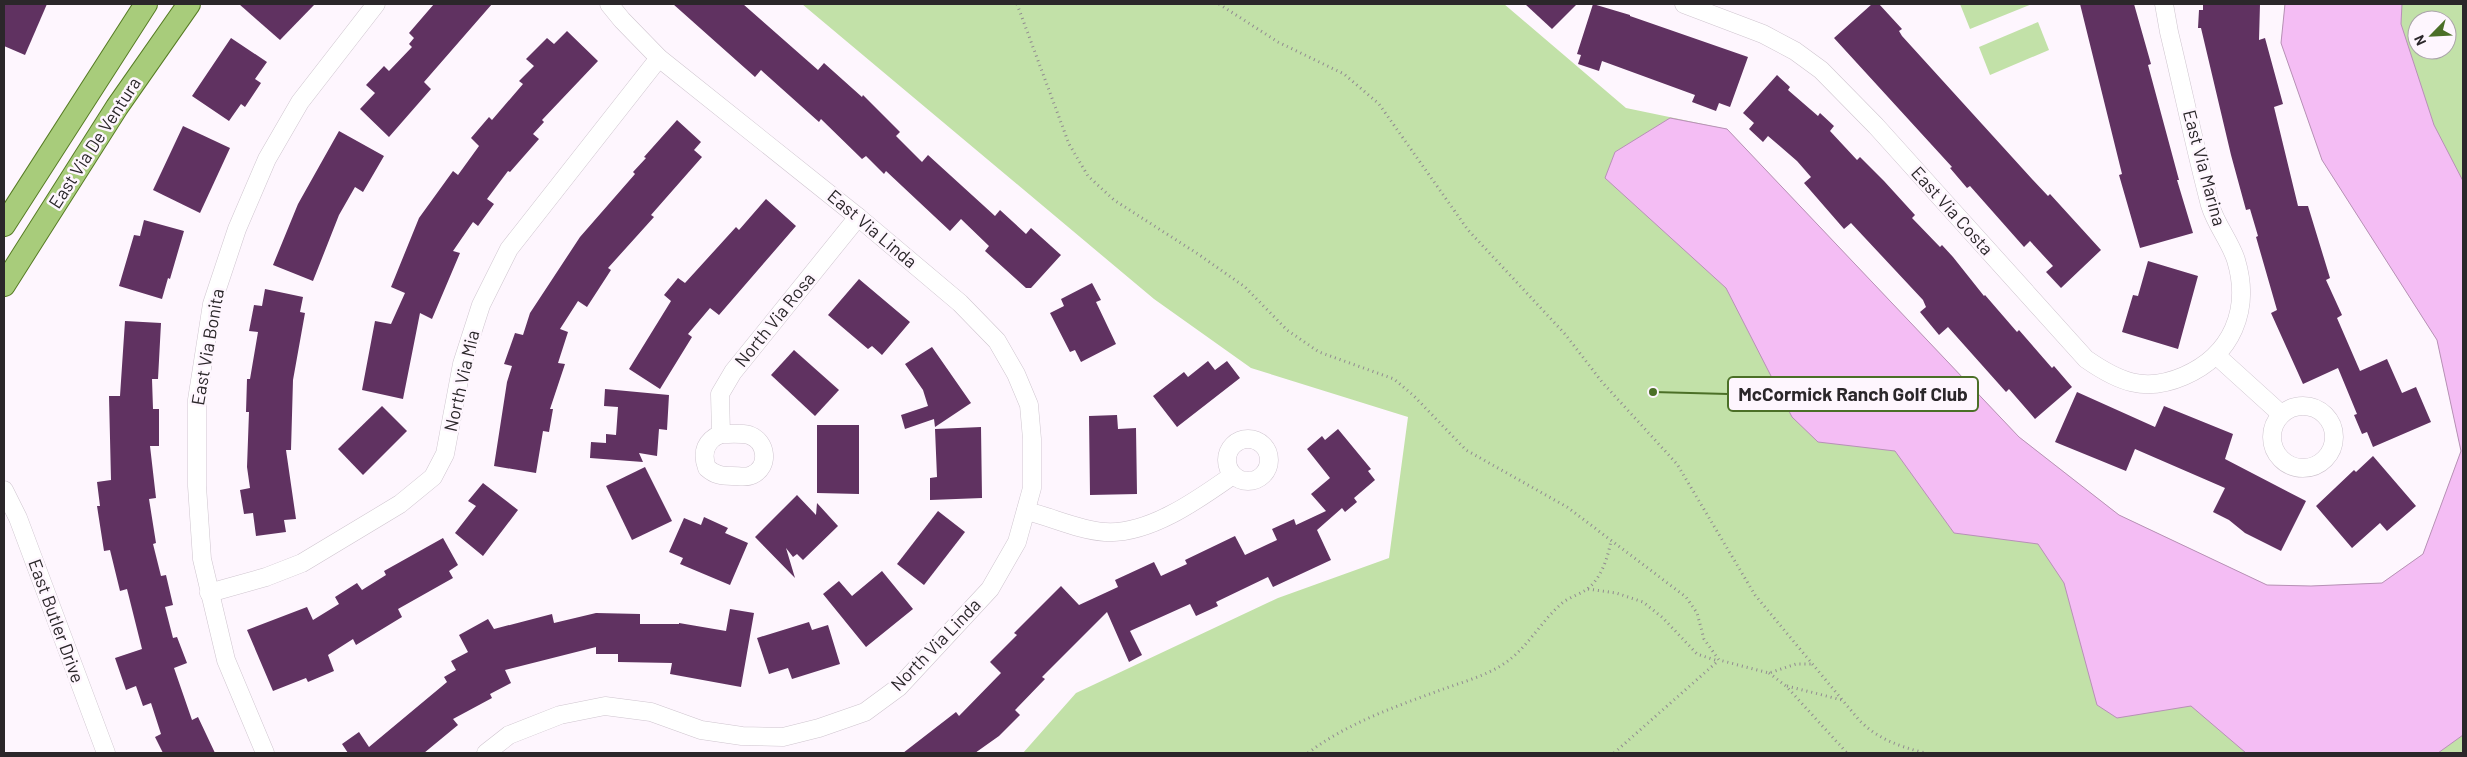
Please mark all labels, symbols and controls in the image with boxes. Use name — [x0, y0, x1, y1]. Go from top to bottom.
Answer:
north arrow — [2407, 10, 2457, 60]
text: N — [2410, 33, 2429, 48]
street label: East Via De Ventura — [44, 73, 145, 212]
street label: East Via Marina — [2179, 107, 2231, 228]
street label: East Via Costa — [1907, 161, 1998, 259]
street label: East Via Linda — [823, 184, 922, 272]
street label: North Via Rosa — [729, 268, 819, 371]
street label: East Via Bonita — [186, 287, 228, 407]
street label: North Via Mia — [439, 328, 483, 434]
callout: McCormick Ranch Golf Club — [1728, 377, 1978, 411]
text: McCormick Ranch Golf Club — [1738, 382, 1968, 405]
street label: East Butler Drive — [24, 556, 90, 686]
street label: North Via Linda — [886, 593, 985, 695]

